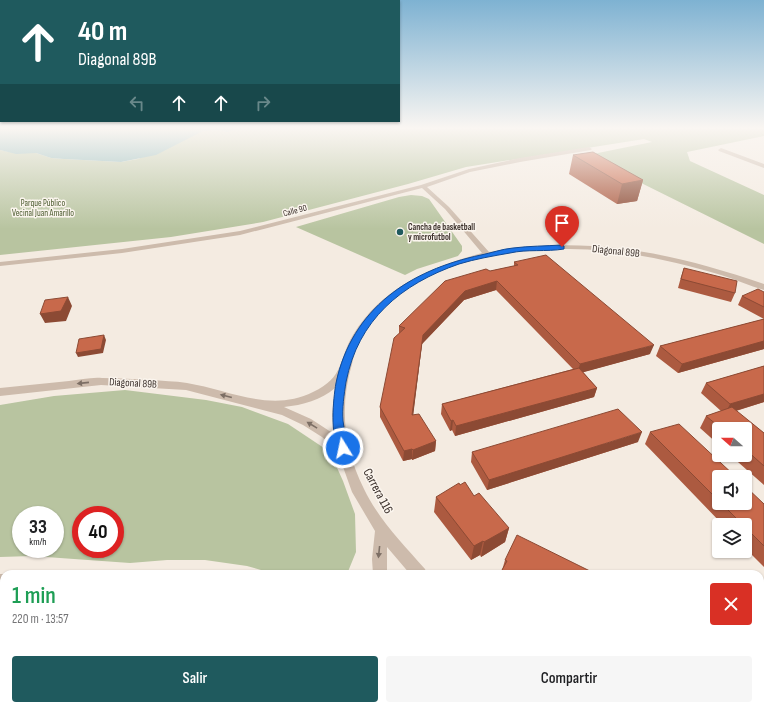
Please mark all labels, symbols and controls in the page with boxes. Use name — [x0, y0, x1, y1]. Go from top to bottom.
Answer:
text: 40 m — [78, 15, 127, 48]
icon: ahead — [12, 16, 64, 68]
text: Diagonal 89B — [78, 49, 156, 70]
icon: left — [126, 92, 148, 114]
icon: ahead — [168, 92, 190, 114]
icon: ahead — [210, 92, 232, 114]
icon: right — [252, 92, 274, 114]
park label: Parque Público Vecinal Juan Amarillo — [12, 198, 74, 219]
street label: Calle 90 — [282, 203, 308, 219]
pin — [545, 206, 579, 247]
icon: arrive — [551, 212, 573, 234]
place label: Cancha de basketball y microfutbol — [408, 222, 475, 243]
marker: Cancha de basketball y microfutbol — [395, 227, 405, 237]
street label: Diagonal 89B — [591, 242, 641, 260]
street label: Diagonal 89B — [109, 375, 157, 391]
one-way arrow — [77, 379, 89, 386]
one-way arrow — [220, 392, 232, 398]
one-way arrow — [306, 421, 318, 428]
north arrow — [712, 422, 752, 462]
map controls — [712, 422, 752, 558]
position arrow — [322, 427, 364, 469]
street label: Carrera 116 — [359, 466, 397, 517]
button: sound — [712, 470, 752, 510]
speed limit sign: 40 — [72, 506, 124, 558]
text: 33 — [29, 515, 47, 539]
button: layers — [712, 518, 752, 558]
text: km/h — [29, 536, 47, 548]
one-way arrow — [376, 546, 383, 558]
text: 1 min — [12, 581, 56, 610]
button: close — [710, 583, 752, 625]
text: 220 m · 13:57 — [12, 611, 68, 627]
button: Salir — [12, 656, 378, 702]
button: Compartir — [386, 656, 752, 702]

